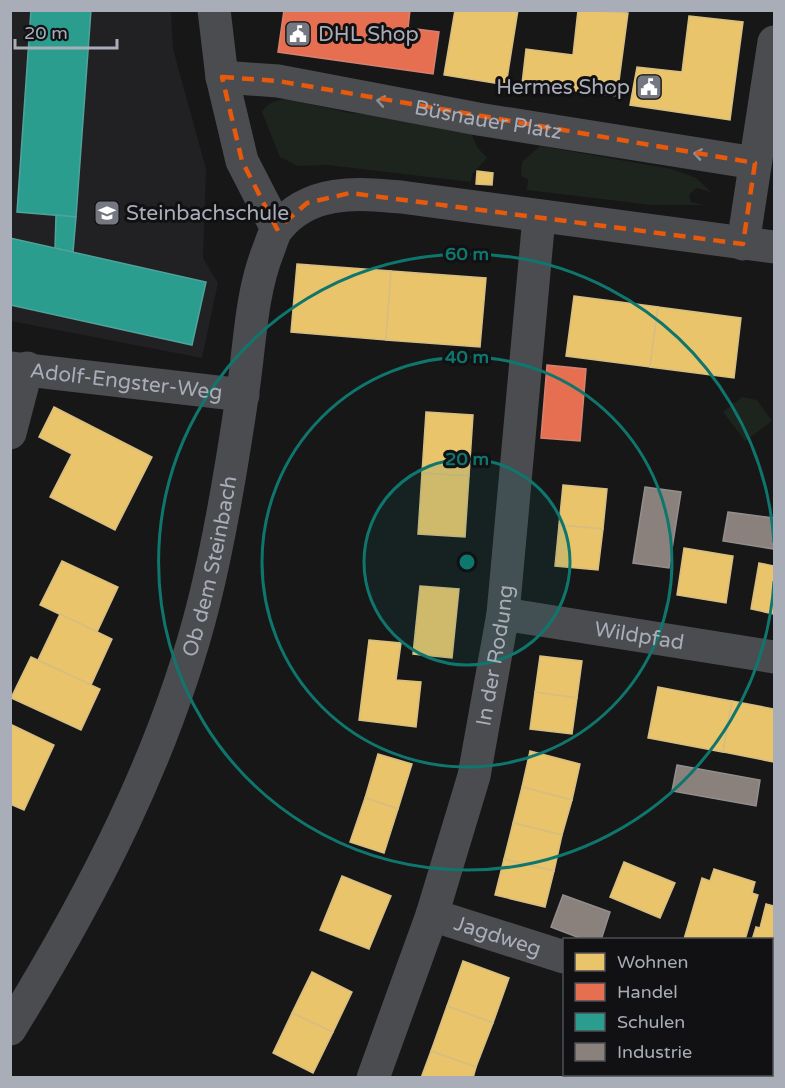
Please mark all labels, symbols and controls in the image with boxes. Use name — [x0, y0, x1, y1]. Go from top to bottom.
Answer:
scale bar — [15, 12, 117, 50]
public building icon: DHL Shop — [283, 19, 313, 49]
text: 20 m — [24, 22, 68, 44]
place label: DHL Shop — [318, 22, 419, 47]
public building icon: Hermes Shop — [634, 72, 664, 102]
place label: Hermes Shop — [496, 75, 630, 100]
street label: Büsnauer Platz — [412, 95, 564, 145]
one-way arrow — [376, 96, 386, 108]
one-way arrow — [693, 148, 703, 161]
school or university icon: Steinbachschule — [92, 198, 122, 228]
place label: Steinbachschule — [126, 201, 289, 226]
text: 60 m — [445, 243, 489, 265]
text: 40 m — [445, 346, 489, 368]
street label: Adolf-Engster-Weg — [28, 358, 224, 406]
text: 20 m — [445, 448, 489, 470]
street label: Ob dem Steinbach — [177, 474, 243, 660]
centre of rings — [457, 552, 477, 572]
street label: In der Rodung — [471, 584, 519, 728]
street label: Wildpfad — [592, 617, 686, 656]
street label: Jagdweg — [451, 911, 544, 962]
legend — [563, 938, 773, 1076]
text: Wohnen — [617, 951, 688, 973]
text: Handel — [617, 981, 678, 1003]
text: Schulen — [617, 1011, 685, 1033]
text: Industrie — [617, 1041, 692, 1063]

